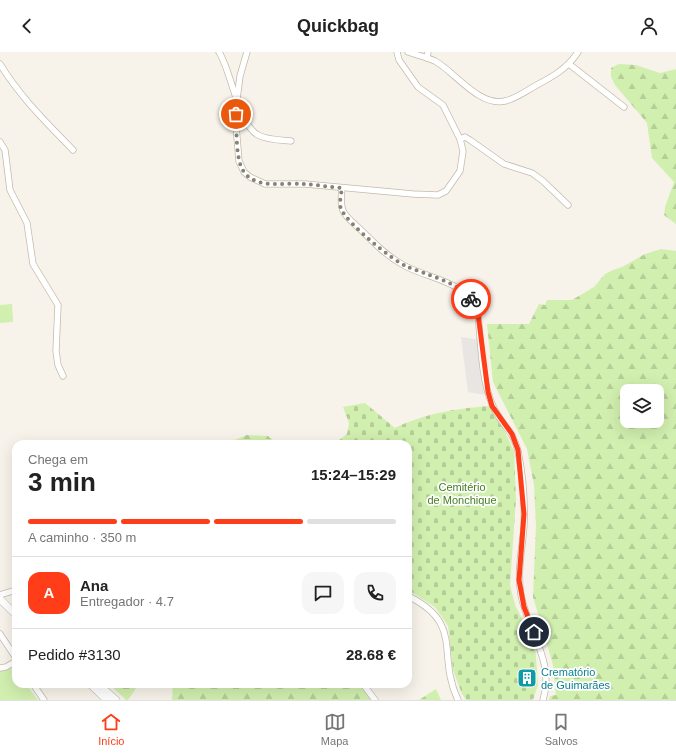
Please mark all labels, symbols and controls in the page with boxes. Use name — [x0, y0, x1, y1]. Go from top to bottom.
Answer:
icon: back — [16, 15, 38, 37]
icon: person — [638, 15, 660, 37]
text: Quickbag — [297, 16, 379, 36]
pin — [219, 97, 253, 131]
icon: bag — [225, 103, 247, 125]
courier — [451, 279, 491, 319]
icon: bike — [460, 288, 482, 310]
map controls — [620, 384, 664, 428]
button: layers — [620, 384, 664, 428]
text: Chega em — [28, 452, 88, 467]
text: 15:24–15:29 — [311, 466, 396, 483]
text: 3 min — [28, 467, 96, 497]
park label: Cemitério de Monchique — [427, 481, 497, 506]
text: A caminho · 350 m — [28, 530, 136, 545]
button: chat — [302, 572, 344, 614]
button: phone — [354, 572, 396, 614]
text: Ana — [80, 577, 108, 594]
text: A — [44, 584, 54, 601]
text: Entregador · 4.7 — [80, 594, 174, 609]
pin — [517, 615, 551, 649]
icon: home — [523, 621, 545, 643]
text: Pedido #3130 — [28, 646, 121, 663]
text: 28.68 € — [346, 646, 396, 663]
place label: Crematório de Guimarães — [541, 666, 611, 691]
building icon: Crematório de Guimarães — [516, 667, 538, 689]
tab: Início — [98, 711, 124, 747]
tab: Mapa — [321, 711, 348, 747]
tab: Salvos — [545, 711, 578, 747]

